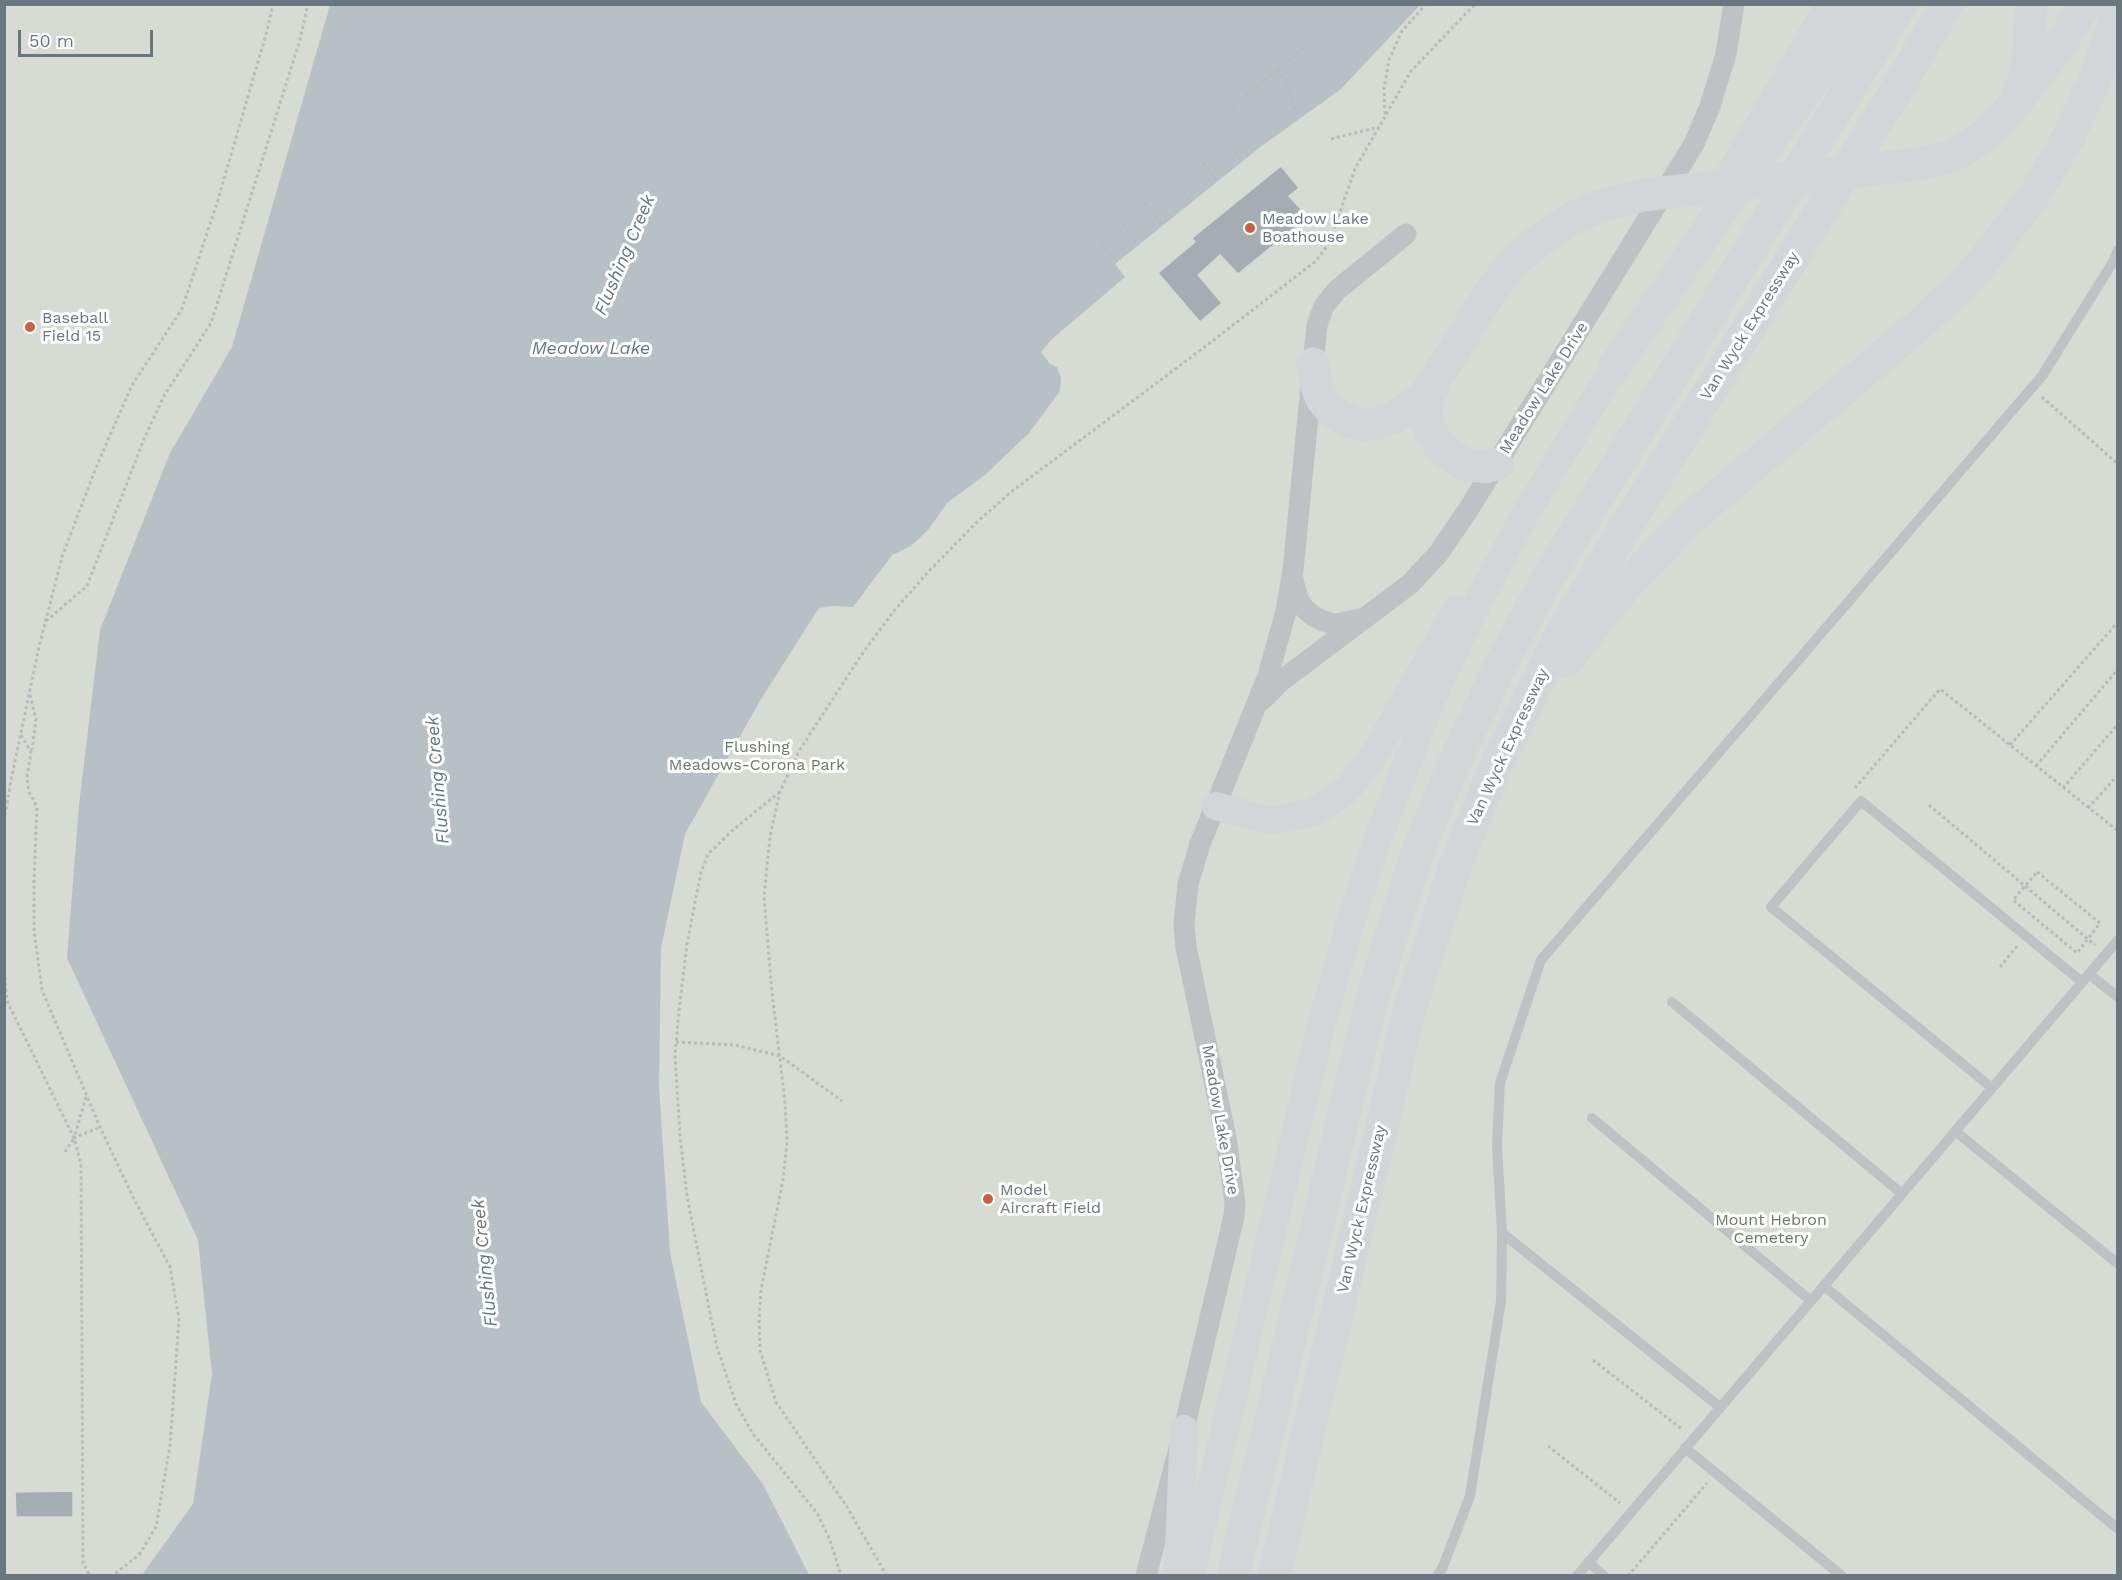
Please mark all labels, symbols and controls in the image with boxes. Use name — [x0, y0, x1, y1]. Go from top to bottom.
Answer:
scale bar — [21, 18, 156, 56]
text: 50 m — [29, 30, 74, 51]
water label: Flushing Creek — [590, 192, 660, 318]
place label: Meadow Lake Boathouse — [1262, 209, 1369, 247]
marker: Meadow Lake Boathouse — [1243, 221, 1257, 235]
street label: Van Wyck Expressway — [1696, 248, 1804, 404]
place label: Baseball Field 15 — [42, 308, 108, 346]
street label: Meadow Lake Drive — [1496, 318, 1592, 458]
marker: Baseball Field 15 — [23, 320, 37, 334]
water label: Meadow Lake — [532, 338, 650, 360]
street label: Van Wyck Expressway — [1463, 665, 1553, 829]
water label: Flushing Creek — [422, 715, 454, 845]
park label: Flushing Meadows-Corona Park — [669, 737, 845, 775]
street label: Meadow Lake Drive — [1197, 1044, 1243, 1196]
street label: Van Wyck Expressway — [1333, 1123, 1391, 1295]
place label: Model Aircraft Field — [1000, 1180, 1101, 1218]
marker: Model Aircraft Field — [981, 1192, 995, 1206]
water label: Flushing Creek — [468, 1198, 502, 1328]
park label: Mount Hebron Cemetery — [1715, 1210, 1827, 1248]

